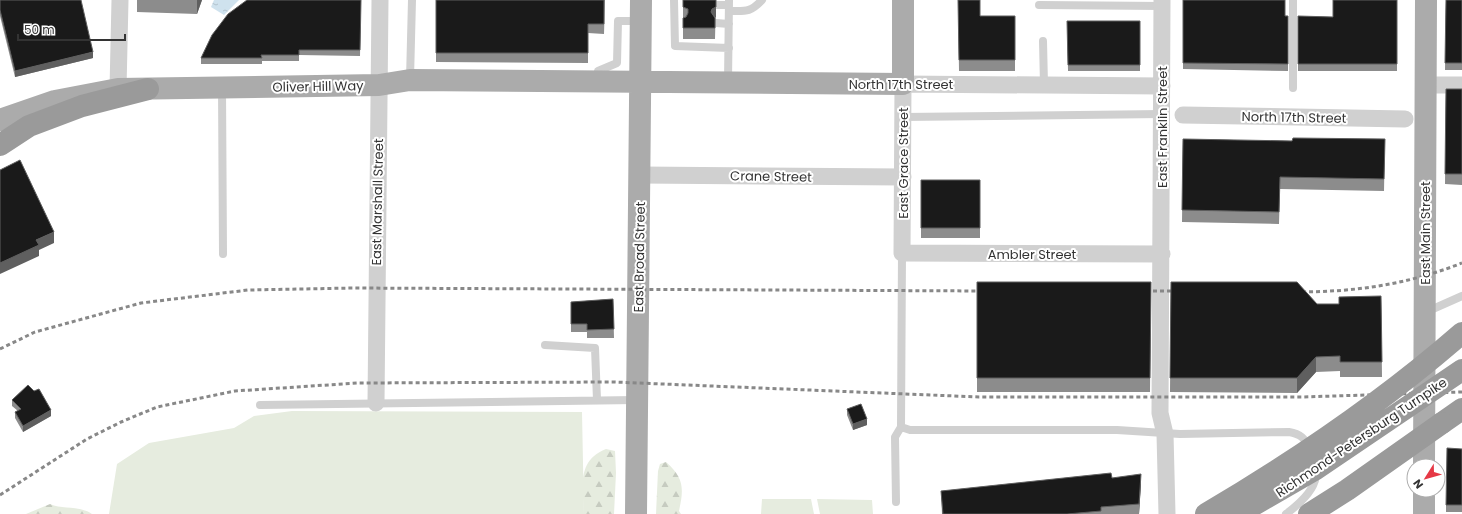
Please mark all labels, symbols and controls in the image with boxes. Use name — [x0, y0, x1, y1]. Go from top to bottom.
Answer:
scale bar — [18, 16, 125, 42]
text: 50 m — [24, 21, 55, 38]
street label: East Franklin Street — [1153, 66, 1172, 188]
street label: North 17th Street — [849, 75, 954, 94]
street label: Oliver Hill Way — [272, 76, 364, 97]
street label: East Grace Street — [894, 107, 913, 219]
street label: North 17th Street — [1241, 107, 1347, 128]
street label: East Marshall Street — [367, 138, 388, 266]
street label: Crane Street — [730, 166, 812, 187]
street label: East Main Street — [1416, 181, 1435, 285]
street label: East Broad Street — [629, 201, 650, 313]
street label: Ambler Street — [988, 245, 1077, 264]
street label: Richmond-Petersburg Turnpike — [1272, 373, 1451, 502]
north arrow — [1406, 458, 1446, 498]
text: N — [1409, 476, 1427, 492]

